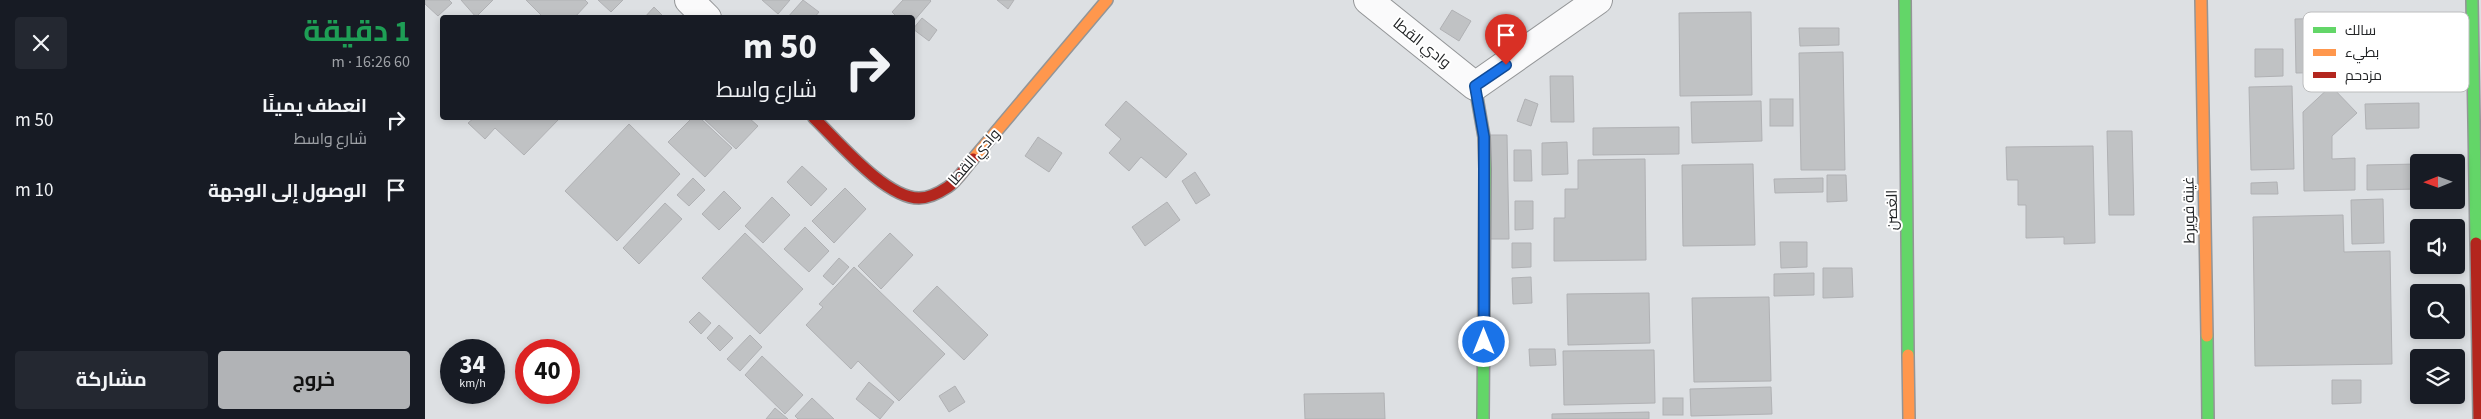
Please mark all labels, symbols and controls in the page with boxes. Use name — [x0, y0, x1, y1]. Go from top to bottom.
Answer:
text: 1 دقيقة — [303, 10, 410, 53]
legend — [2303, 12, 2469, 92]
street label: وادي القطا — [1388, 13, 1455, 74]
pin — [1485, 14, 1527, 65]
button: close — [15, 17, 67, 69]
icon: arrive — [1492, 21, 1520, 49]
text: سالك — [2345, 21, 2376, 41]
text: 50 m — [743, 22, 817, 72]
icon: right — [835, 35, 900, 100]
text: بطيء — [2345, 43, 2379, 64]
text: 60 m · 16:26 — [331, 51, 410, 73]
text: مزدحم — [2345, 66, 2382, 86]
text: شارع واسط — [716, 74, 817, 106]
text: انعطف يمينًا — [262, 93, 367, 120]
icon: right — [382, 106, 410, 134]
text: 50 m — [15, 107, 53, 134]
street label: وادي القطا — [944, 124, 1006, 191]
text: شارع واسط — [294, 128, 367, 150]
north arrow — [2410, 154, 2465, 209]
map controls — [2410, 154, 2465, 404]
icon: arrive — [382, 176, 410, 204]
street label: غينة فويرط — [2178, 176, 2201, 244]
text: 10 m — [15, 177, 53, 204]
text: الوصول إلى الوجهة — [208, 178, 367, 205]
street label: الغصن — [1882, 190, 1903, 230]
button: sound — [2410, 219, 2465, 274]
button: search — [2410, 284, 2465, 339]
position arrow — [1457, 315, 1509, 367]
speed limit sign: 40 — [515, 339, 580, 404]
text: 34 — [459, 347, 486, 383]
button: layers — [2410, 349, 2465, 404]
button: مشاركة — [15, 351, 208, 409]
button: خروج — [218, 351, 410, 409]
text: km/h — [459, 375, 486, 392]

